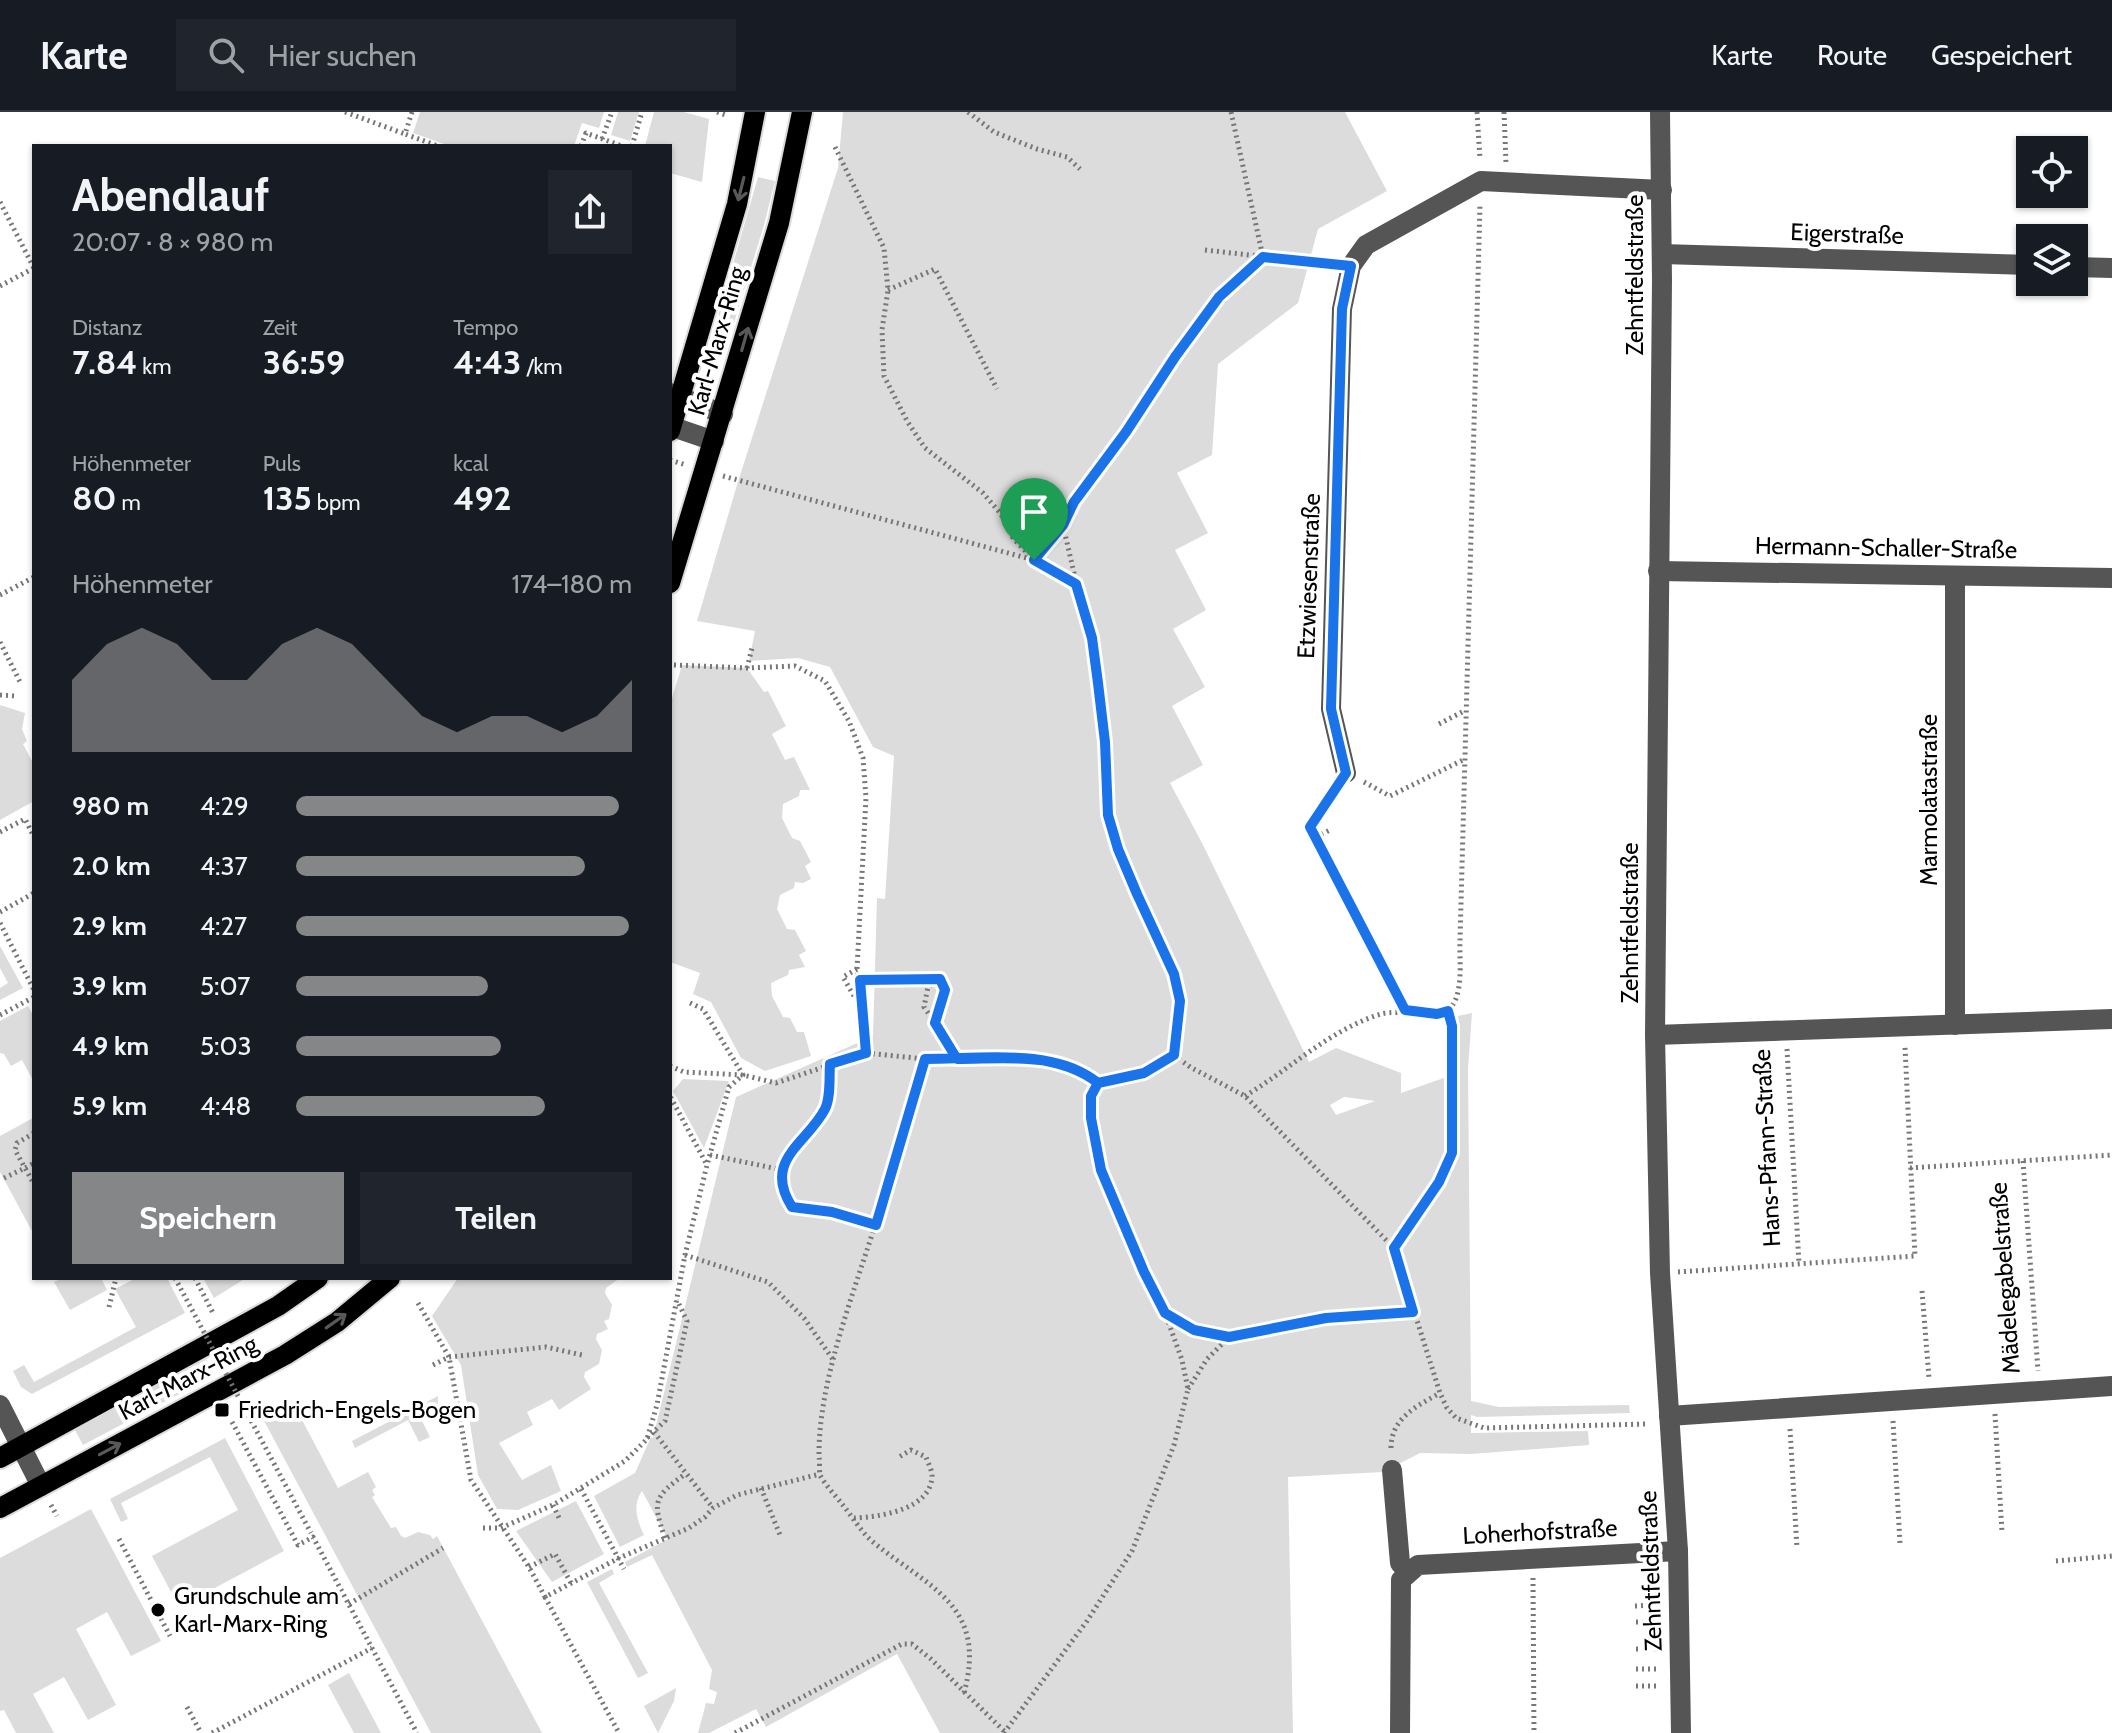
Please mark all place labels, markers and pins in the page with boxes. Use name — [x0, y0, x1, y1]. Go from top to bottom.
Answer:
pin — [1000, 478, 1068, 560]
place label: Friedrich-Engels-Bogen — [238, 1395, 476, 1424]
marker: Friedrich-Engels-Bogen — [213, 1401, 231, 1419]
place label: Grundschule am Karl-Marx-Ring — [174, 1581, 339, 1638]
marker: Grundschule am Karl-Marx-Ring — [149, 1601, 167, 1619]

